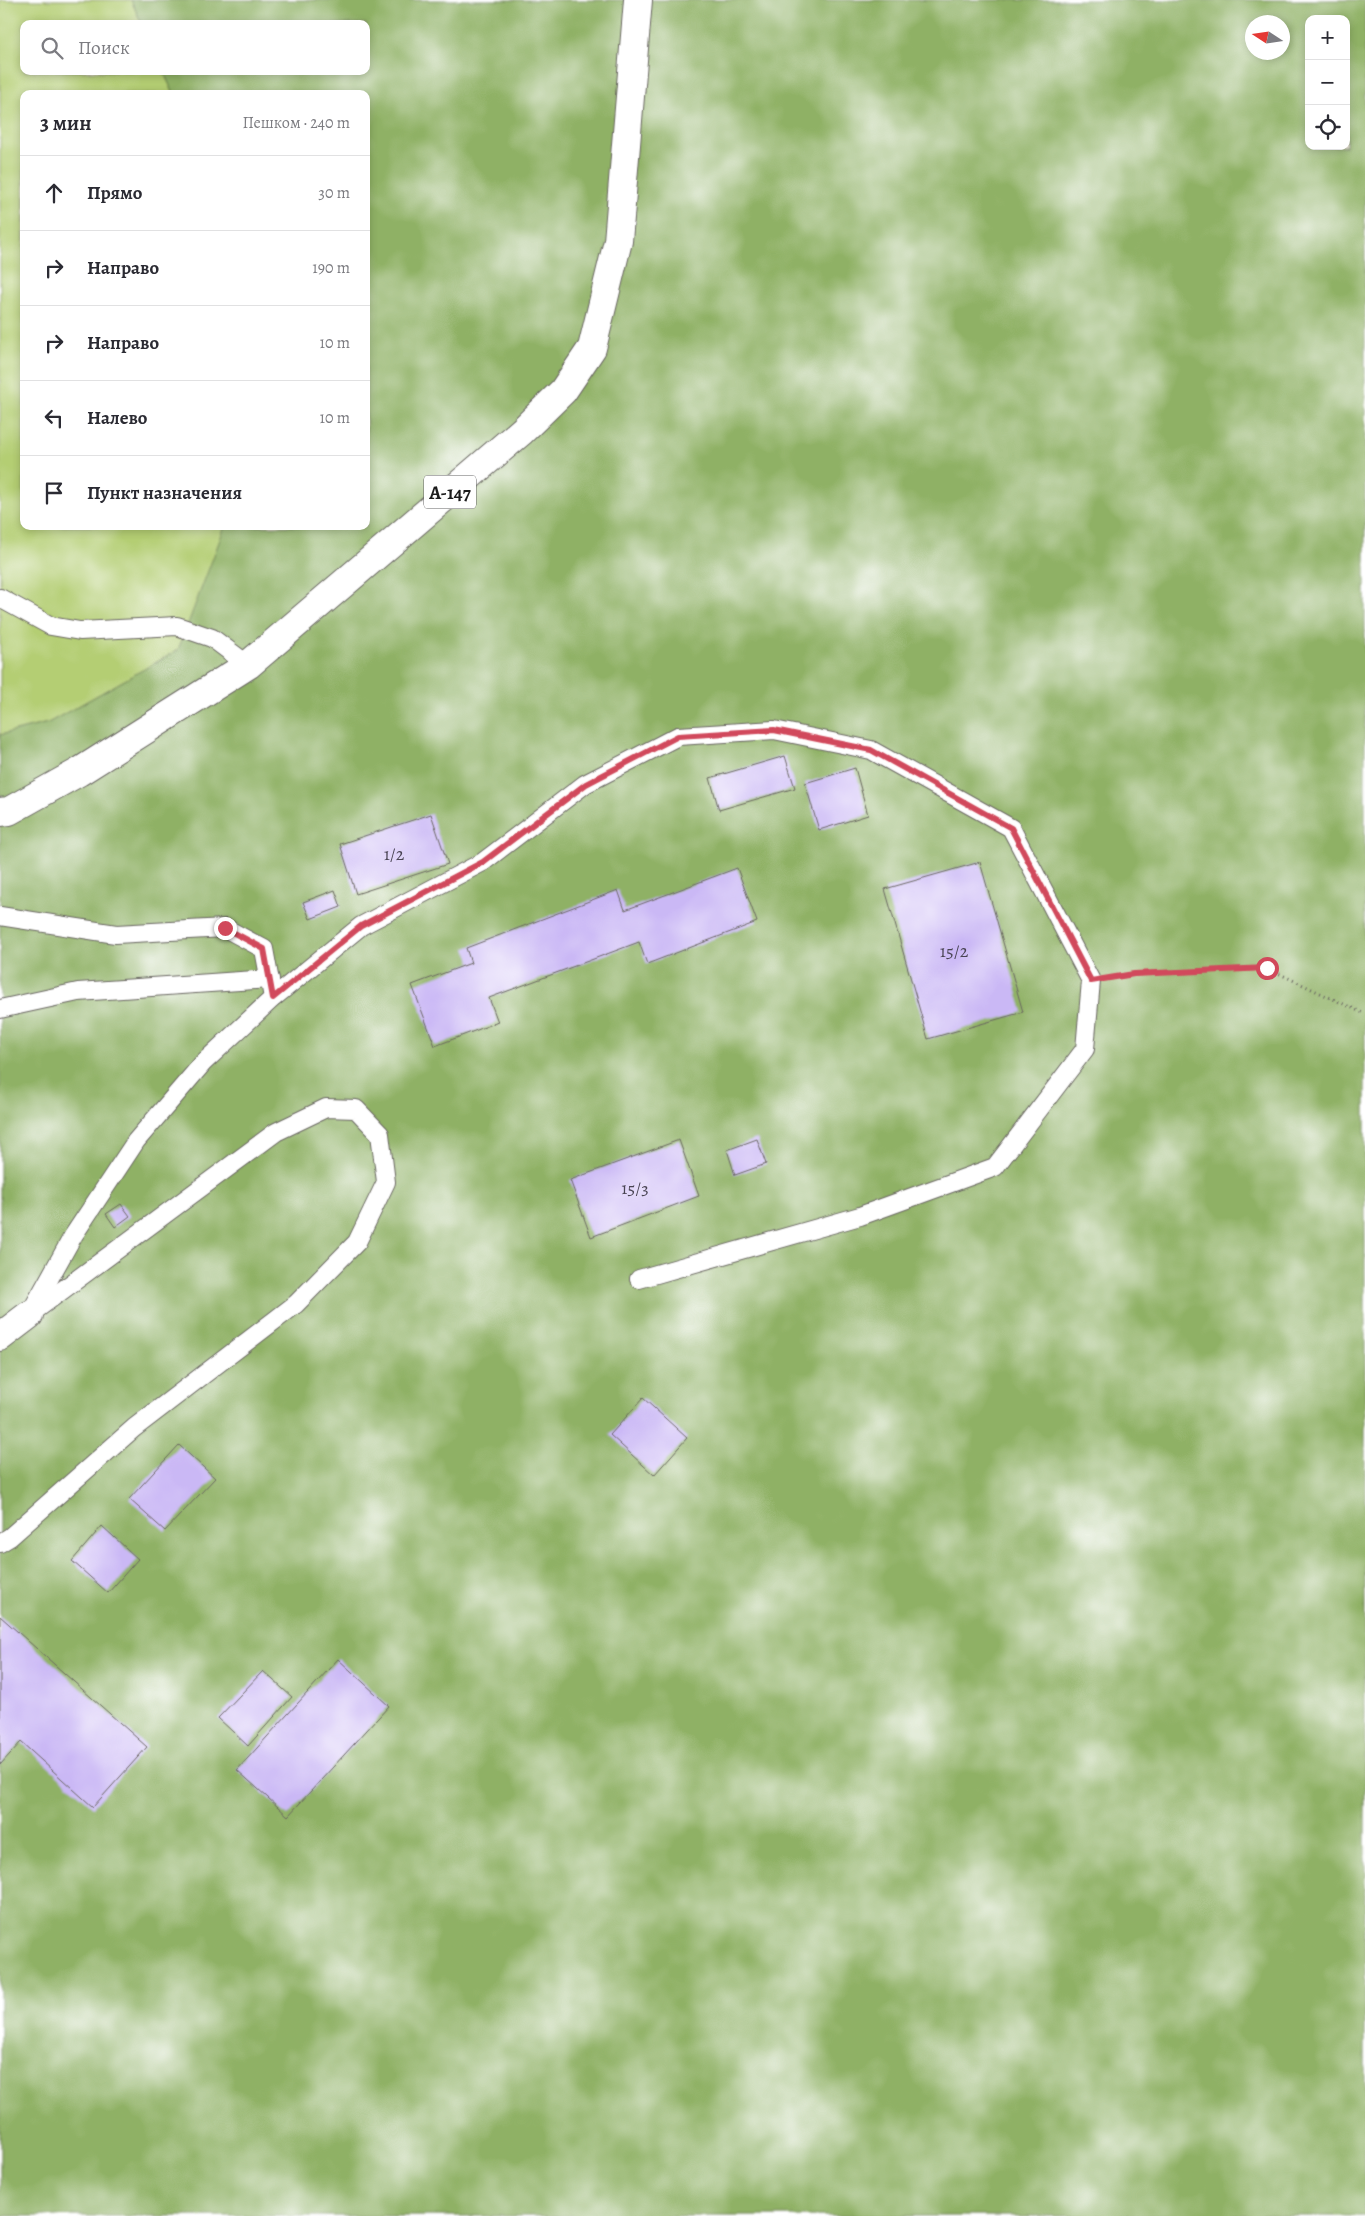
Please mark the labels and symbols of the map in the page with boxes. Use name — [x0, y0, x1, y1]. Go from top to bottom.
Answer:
north arrow — [1245, 15, 1290, 60]
road number: А-147 — [424, 476, 476, 508]
house number: 1/2 — [384, 842, 405, 866]
route end — [214, 917, 237, 940]
house number: 15/2 — [940, 939, 969, 963]
route start — [1256, 957, 1279, 980]
house number: 15/3 — [621, 1176, 649, 1200]

